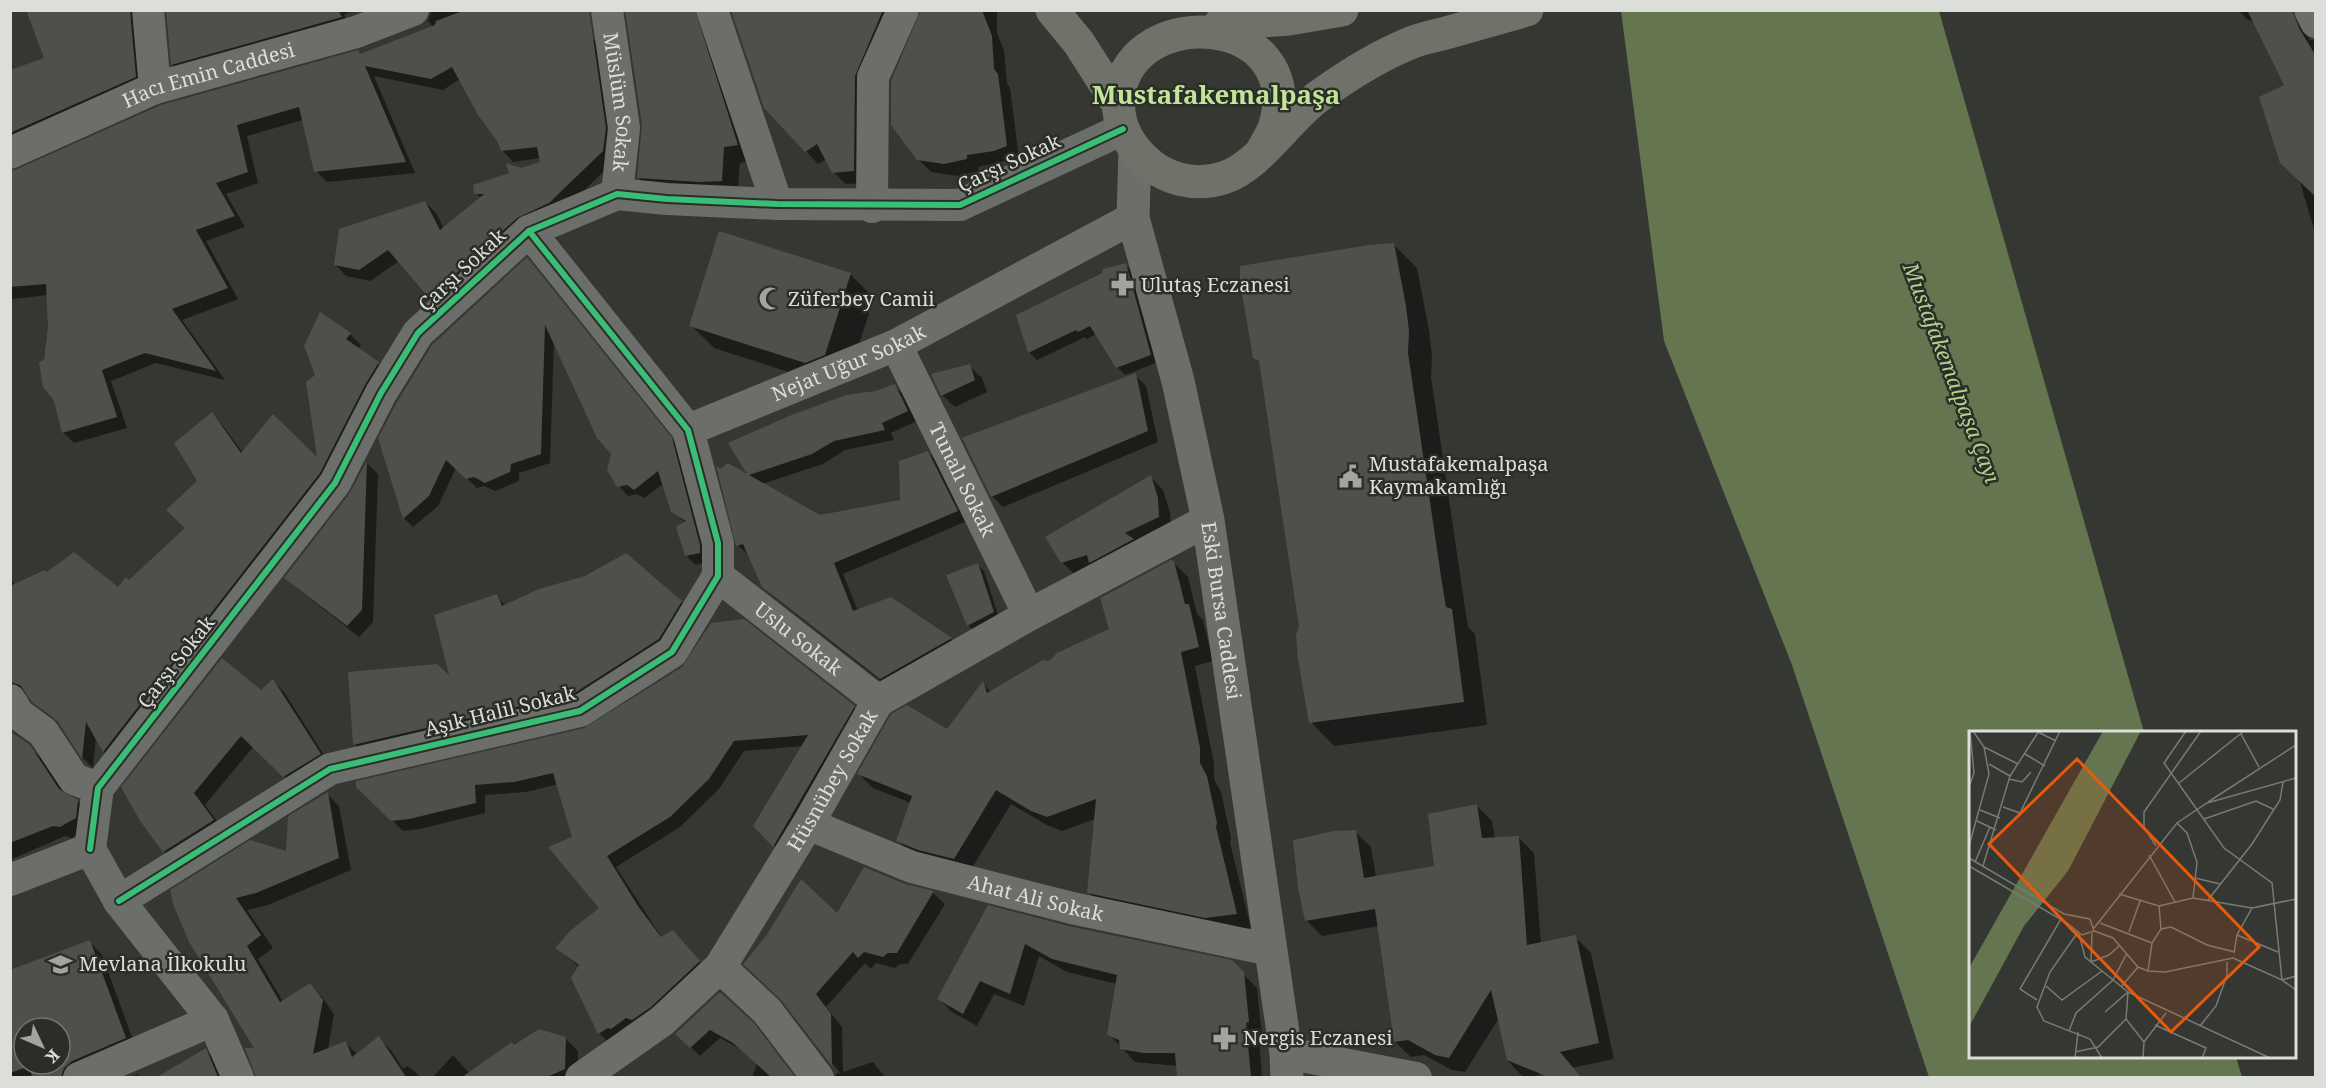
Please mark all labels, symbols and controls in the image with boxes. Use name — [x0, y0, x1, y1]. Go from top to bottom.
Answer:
street label: Müslüm Sokak — [597, 30, 638, 174]
street label: Hacı Emin Caddesi — [118, 36, 298, 114]
district label: Mustafakemalpaşa — [1092, 76, 1340, 112]
street label: Çarşı Sokak — [953, 127, 1065, 198]
street label: Çarşı Sokak — [412, 222, 512, 317]
water label: Mustafakemalpaşa Çayı — [1897, 257, 2007, 487]
place label: Ulutaş Eczanesi — [1141, 271, 1290, 298]
pharmacy icon: Ulutaş Eczanesi — [1110, 272, 1136, 298]
place label: Züferbey Camii — [788, 285, 935, 312]
mosque icon: Züferbey Camii — [757, 286, 783, 312]
street label: Nejat Uğur Sokak — [767, 317, 930, 407]
street label: Tunalı Sokak — [923, 418, 1002, 541]
place label: Mustafakemalpaşa Kaymakamlığı — [1369, 450, 1549, 500]
public building icon: Mustafakemalpaşa Kaymakamlığı — [1338, 463, 1364, 489]
street label: Eski Bursa Caddesi — [1195, 520, 1248, 702]
street label: Uslu Sokak — [749, 596, 848, 681]
street label: Çarşı Sokak — [131, 610, 220, 714]
street label: Aşık Halil Sokak — [422, 679, 578, 742]
street label: Hüsnübey Sokak — [780, 704, 884, 856]
inset map — [1969, 731, 2296, 1058]
street label: Ahat Ali Sokak — [965, 868, 1106, 927]
place label: Mevlana İlkokulu — [79, 950, 247, 977]
school or university icon: Mevlana İlkokulu — [48, 951, 74, 977]
north arrow — [12, 1016, 72, 1076]
place label: Nergis Eczanesi — [1243, 1024, 1393, 1051]
pharmacy icon: Nergis Eczanesi — [1212, 1025, 1238, 1051]
text: K — [41, 1045, 65, 1068]

